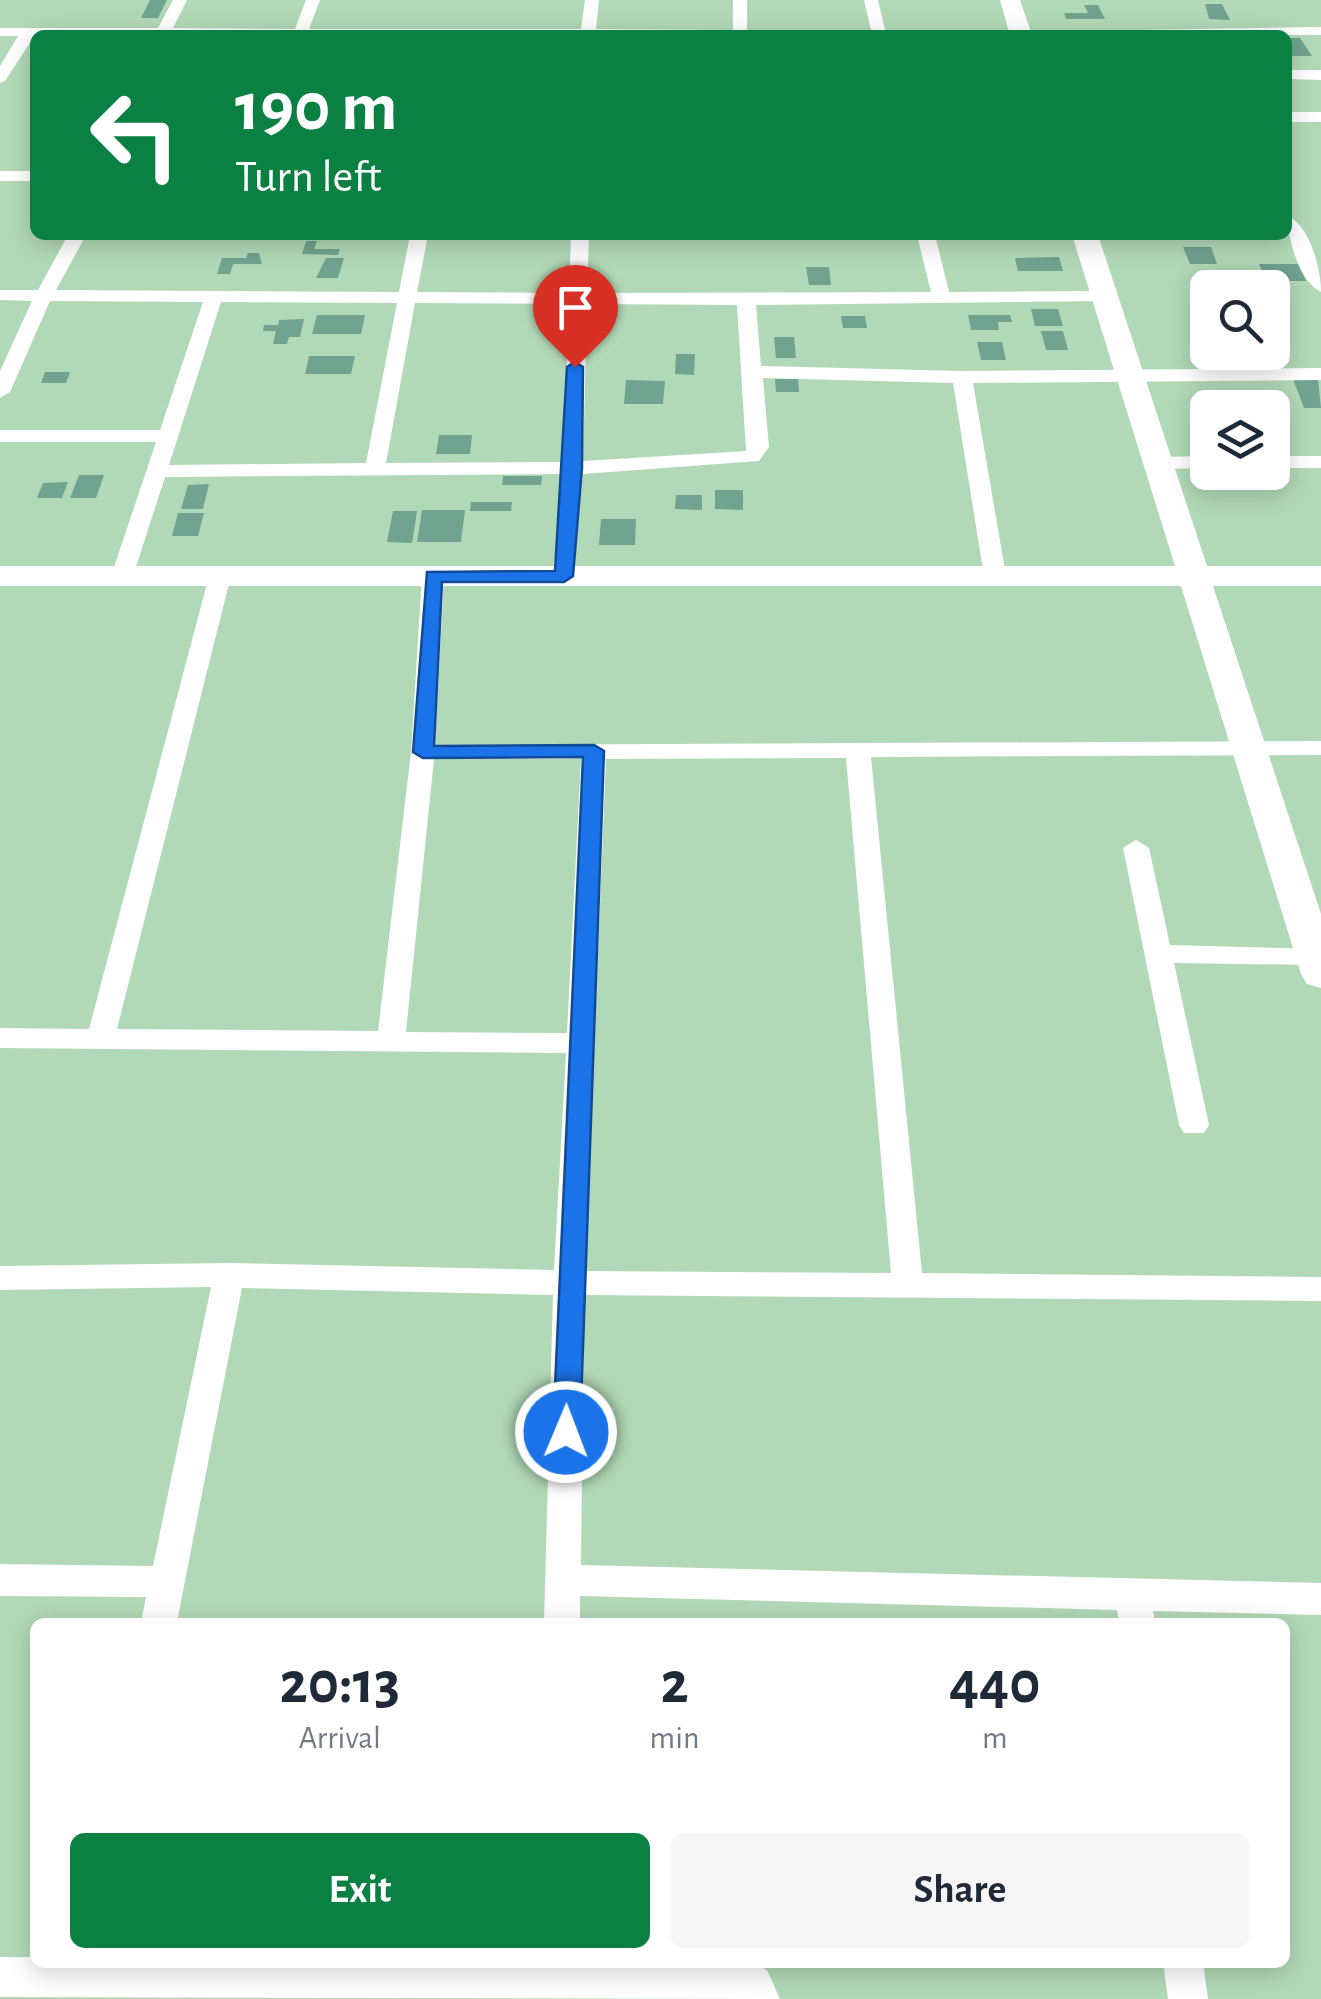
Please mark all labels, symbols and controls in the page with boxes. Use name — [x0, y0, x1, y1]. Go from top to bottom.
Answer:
icon: left — [70, 70, 200, 200]
text: 190 m — [235, 73, 398, 143]
text: Turn left — [235, 155, 382, 200]
pin — [533, 265, 618, 368]
map controls — [1190, 270, 1290, 490]
button: search — [1190, 270, 1290, 370]
icon: arrive — [548, 280, 603, 335]
button: layers — [1190, 390, 1290, 490]
position arrow — [514, 1380, 618, 1484]
text: 20:13 — [279, 1654, 400, 1714]
text: 2 — [660, 1654, 689, 1714]
text: 440 — [949, 1654, 1041, 1714]
text: Arrival — [299, 1722, 381, 1754]
text: min — [650, 1722, 699, 1754]
text: m — [982, 1722, 1008, 1754]
button: Exit — [70, 1833, 650, 1948]
button: Share — [670, 1833, 1250, 1948]

